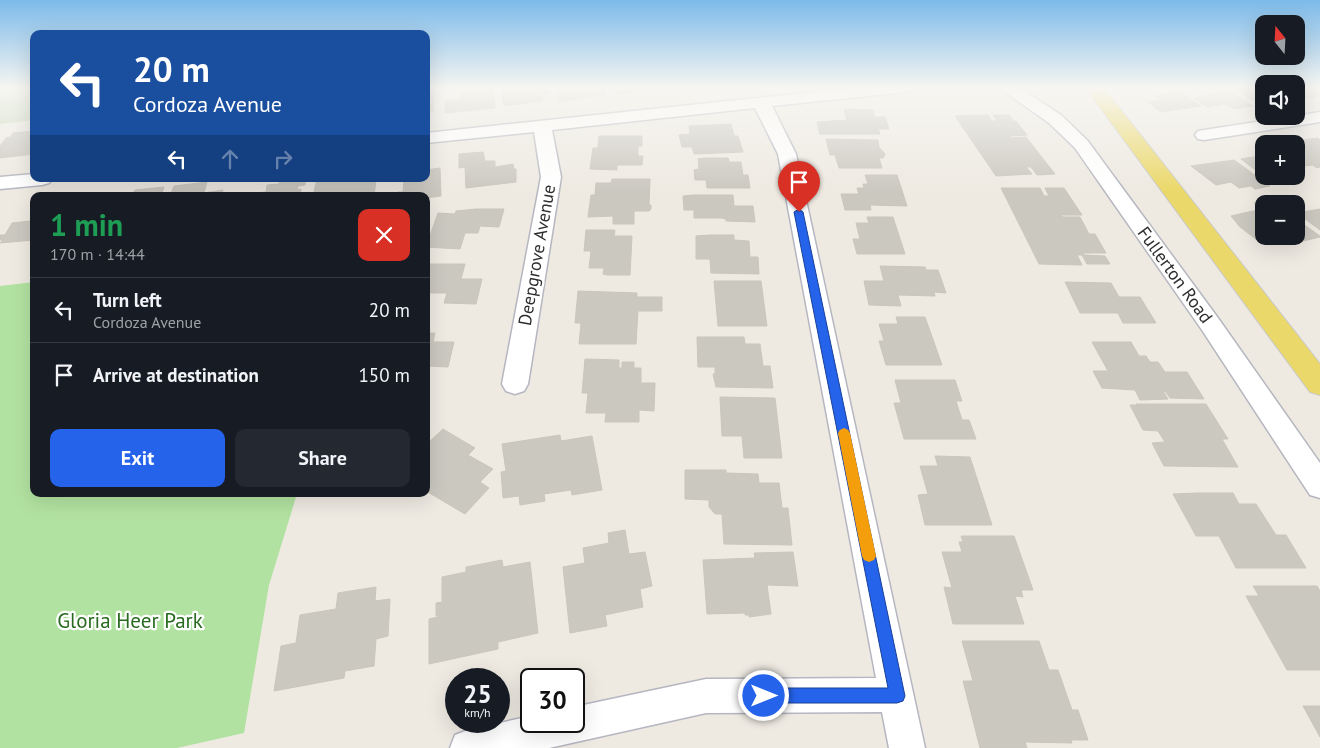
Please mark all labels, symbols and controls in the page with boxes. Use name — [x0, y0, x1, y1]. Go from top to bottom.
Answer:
north arrow — [1255, 15, 1305, 65]
map controls — [1255, 15, 1305, 245]
text: 20 m — [133, 46, 210, 92]
icon: left — [50, 50, 115, 115]
button: sound — [1255, 75, 1305, 125]
text: Cordoza Avenue — [133, 90, 282, 118]
button: + — [1255, 135, 1305, 185]
icon: left — [163, 145, 191, 173]
icon: ahead — [216, 145, 244, 173]
icon: right — [269, 145, 297, 173]
pin — [778, 161, 820, 212]
icon: arrive — [785, 168, 813, 196]
street label: Deepgrove Avenue — [513, 183, 560, 327]
button: − — [1255, 195, 1305, 245]
text: 1 min — [50, 205, 123, 244]
button: close — [358, 209, 410, 261]
street label: Fullerton Road — [1133, 222, 1218, 327]
text: 170 m · 14:44 — [50, 244, 145, 264]
text: Turn left — [93, 288, 162, 312]
icon: left — [50, 296, 78, 324]
text: 20 m — [369, 298, 410, 322]
text: Cordoza Avenue — [93, 312, 201, 332]
icon: arrive — [50, 361, 78, 389]
text: Arrive at destination — [93, 363, 259, 387]
text: 150 m — [358, 363, 410, 387]
button: Exit — [50, 429, 225, 487]
button: Share — [235, 429, 410, 487]
park label: Gloria Heer Park — [57, 607, 203, 634]
speed limit sign: 30 — [520, 668, 585, 733]
position arrow — [737, 669, 789, 721]
text: 25 — [463, 678, 492, 710]
text: km/h — [464, 705, 491, 720]

